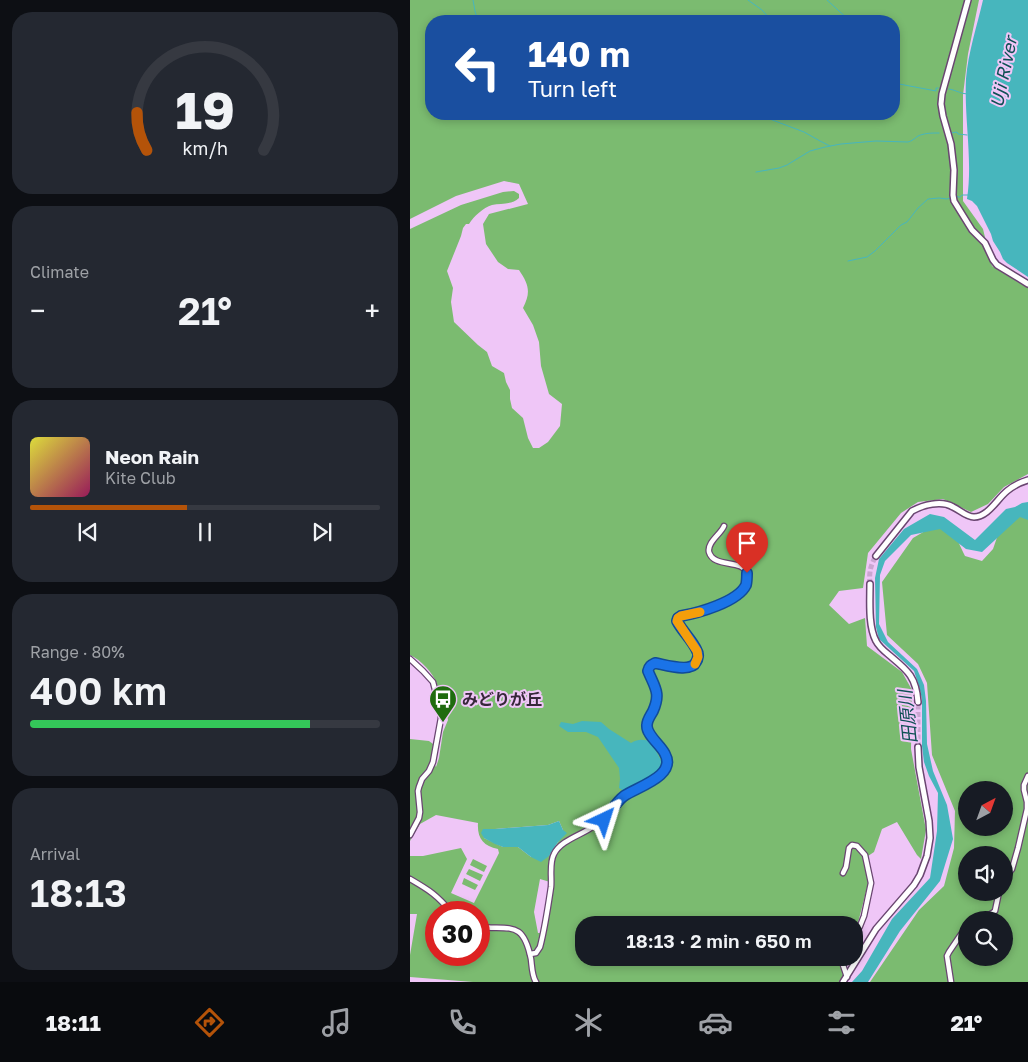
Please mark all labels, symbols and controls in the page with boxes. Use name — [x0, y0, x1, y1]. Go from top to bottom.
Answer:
water label: Uji River — [985, 32, 1022, 109]
text: 140 m — [528, 33, 630, 75]
icon: left — [445, 35, 510, 100]
text: Turn left — [528, 75, 617, 102]
text: 19 — [175, 78, 235, 140]
text: km/h — [182, 137, 228, 159]
text: Climate — [30, 262, 89, 282]
text: 21° — [178, 288, 232, 333]
text: − — [30, 294, 45, 327]
text: + — [365, 294, 380, 327]
text: Neon Rain — [105, 445, 199, 468]
text: Kite Club — [105, 468, 176, 488]
icon: previous — [74, 518, 102, 546]
icon: pause — [191, 518, 219, 546]
icon: next — [308, 518, 336, 546]
pin — [726, 522, 768, 573]
icon: arrive — [733, 529, 761, 557]
text: Range · 80% — [30, 642, 125, 662]
text: 400 km — [30, 668, 167, 713]
bus stop icon: みどりが丘 — [428, 684, 458, 723]
water label: 田原川 — [893, 687, 921, 745]
place label: みどりが丘 — [462, 689, 542, 709]
north arrow — [958, 781, 1012, 836]
map controls — [958, 781, 1013, 966]
position arrow — [577, 793, 629, 845]
text: Arrival — [30, 844, 80, 864]
button: sound — [958, 846, 1013, 901]
text: 18:13 — [30, 870, 127, 915]
speed limit sign: 30 — [425, 901, 490, 966]
button: search — [958, 911, 1013, 966]
text: 18:13 · 2 min · 650 m — [626, 929, 812, 952]
icon: directions — [192, 1005, 227, 1040]
icon: music — [319, 1005, 354, 1040]
icon: phone — [445, 1005, 480, 1040]
icon: climate — [571, 1005, 606, 1040]
icon: car — [698, 1005, 733, 1040]
icon: filters — [824, 1005, 859, 1040]
text: 18:11 — [46, 1009, 101, 1036]
text: 21° — [950, 1009, 982, 1036]

